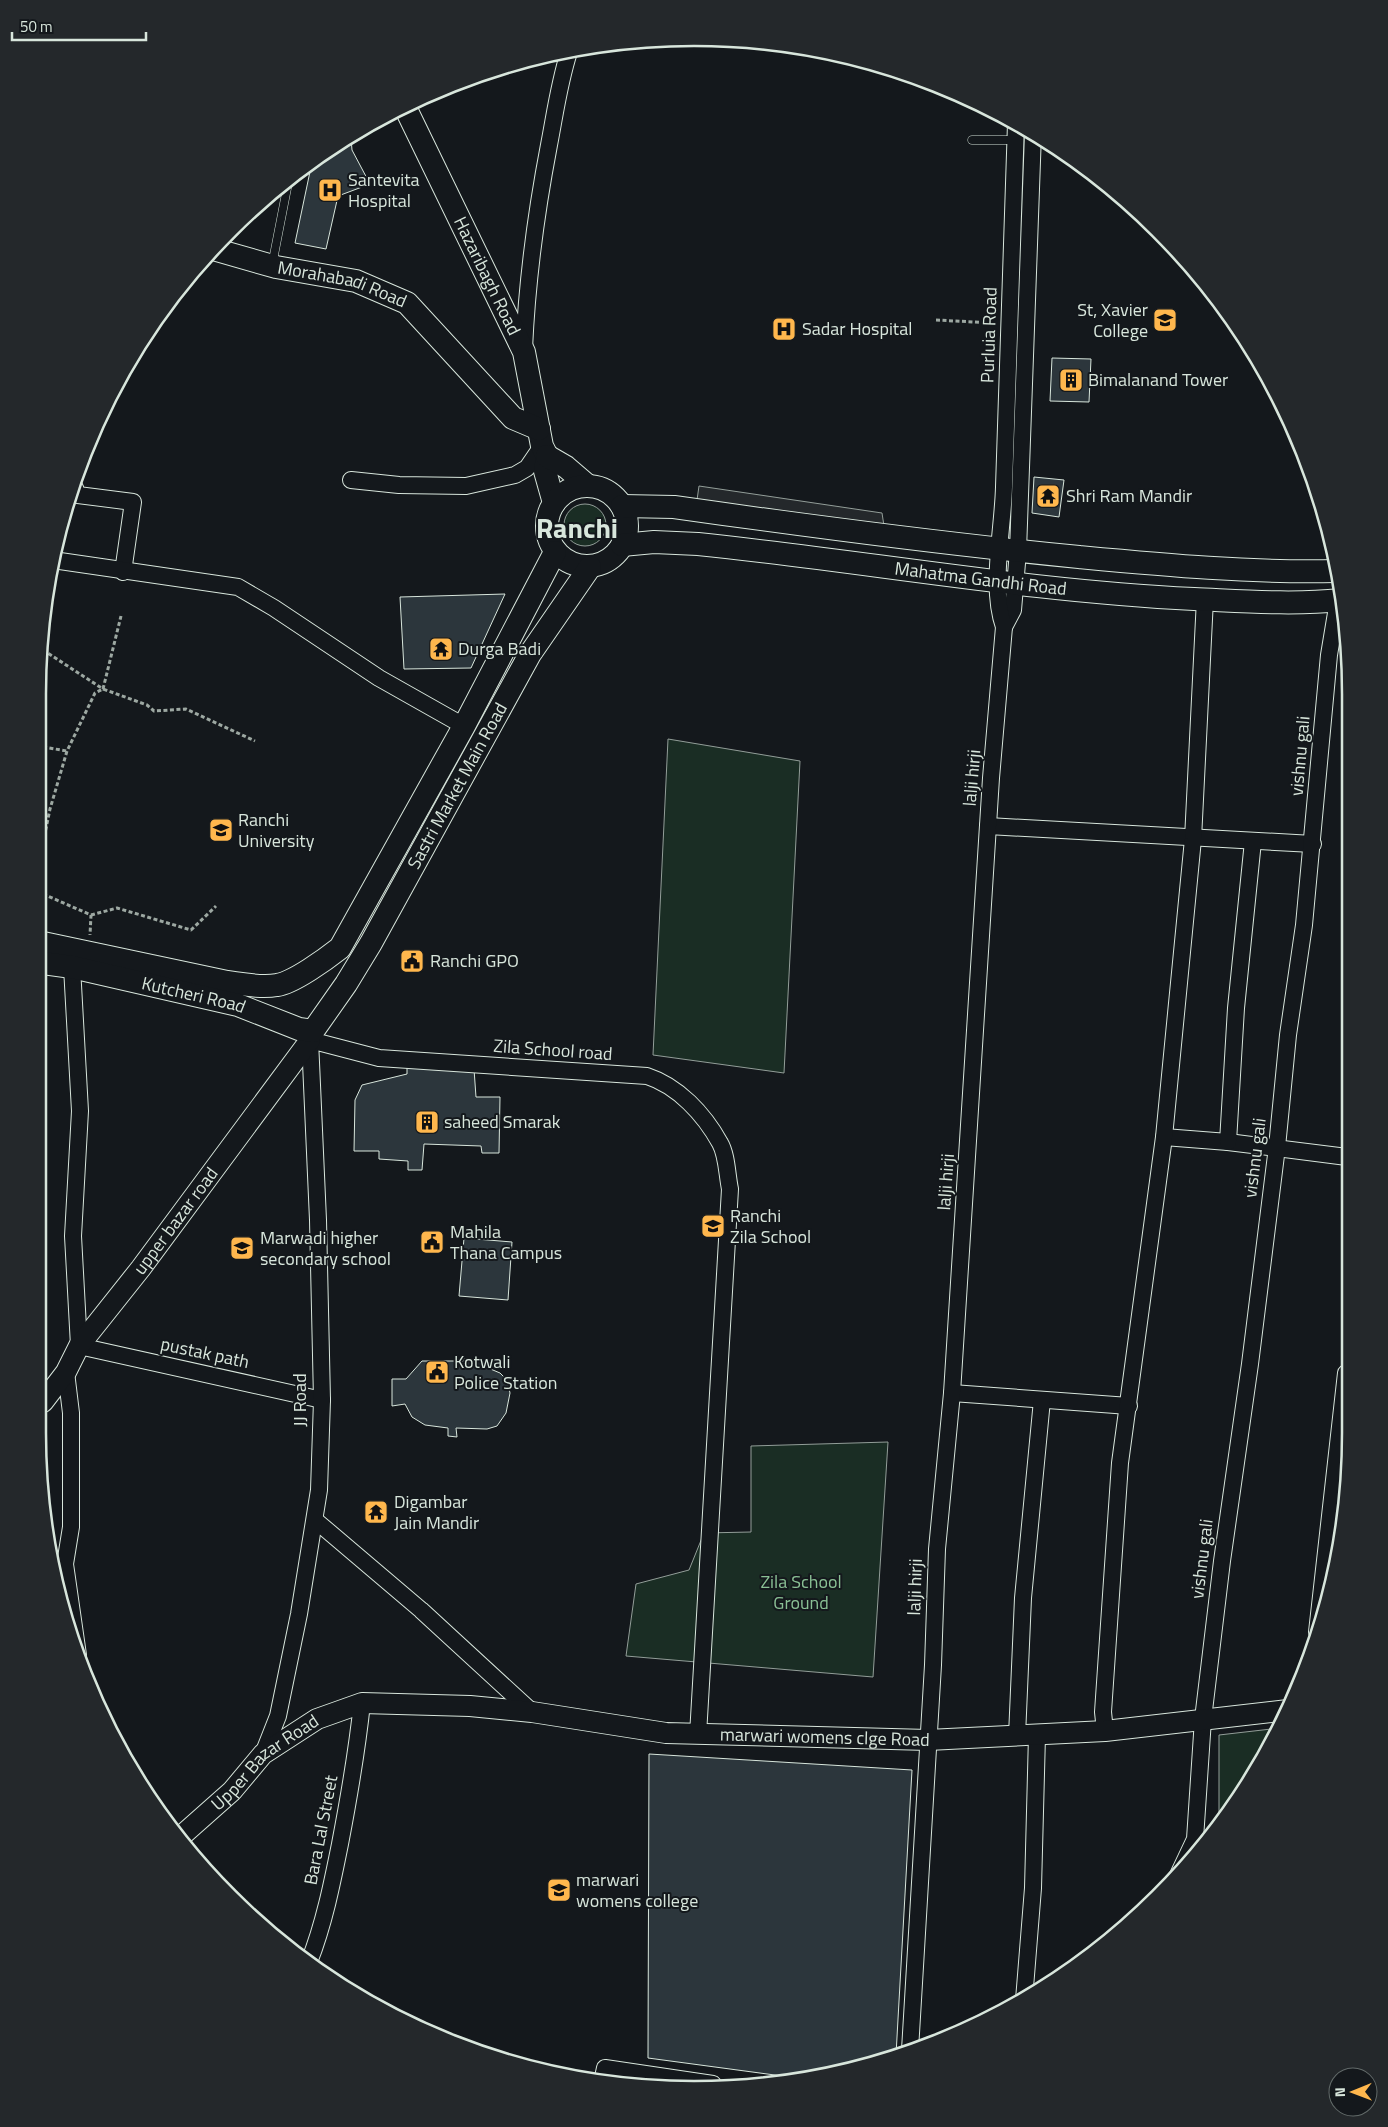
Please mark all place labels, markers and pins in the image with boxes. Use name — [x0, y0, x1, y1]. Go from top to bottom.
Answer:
place label: Santevita Hospital — [348, 166, 420, 214]
hospital icon: Santevita Hospital — [317, 177, 343, 203]
place label: St, Xavier College — [1077, 296, 1148, 344]
school or university icon: St, Xavier College — [1152, 307, 1178, 333]
place label: Sadar Hospital — [802, 315, 912, 342]
hospital icon: Sadar Hospital — [771, 316, 797, 342]
place label: Bimalanand Tower — [1088, 366, 1228, 393]
building icon: Bimalanand Tower — [1058, 367, 1084, 393]
place label: Shri Ram Mandir — [1066, 482, 1192, 509]
temple icon: Shri Ram Mandir — [1035, 483, 1061, 509]
place label: Durga Badi — [458, 635, 541, 662]
temple icon: Durga Badi — [428, 636, 454, 662]
place label: Ranchi University — [238, 806, 315, 854]
school or university icon: Ranchi University — [208, 817, 234, 843]
place label: Ranchi GPO — [430, 947, 519, 974]
public building icon: Ranchi GPO — [399, 948, 425, 974]
place label: saheed Smarak — [444, 1108, 561, 1135]
building icon: saheed Smarak — [414, 1109, 440, 1135]
place label: Ranchi Zila School — [730, 1202, 811, 1250]
school or university icon: Ranchi Zila School — [700, 1213, 726, 1239]
place label: Mahila Thana Campus — [450, 1218, 562, 1266]
place label: Marwadi higher secondary school — [260, 1224, 391, 1272]
public building icon: Mahila Thana Campus — [419, 1229, 445, 1255]
school or university icon: Marwadi higher secondary school — [229, 1235, 255, 1261]
place label: Kotwali Police Station — [454, 1348, 557, 1396]
public building icon: Kotwali Police Station — [424, 1359, 450, 1385]
place label: Digambar Jain Mandir — [394, 1488, 479, 1536]
temple icon: Digambar Jain Mandir — [363, 1499, 389, 1525]
place label: marwari womens college — [576, 1866, 698, 1914]
school or university icon: marwari womens college — [546, 1877, 572, 1903]

